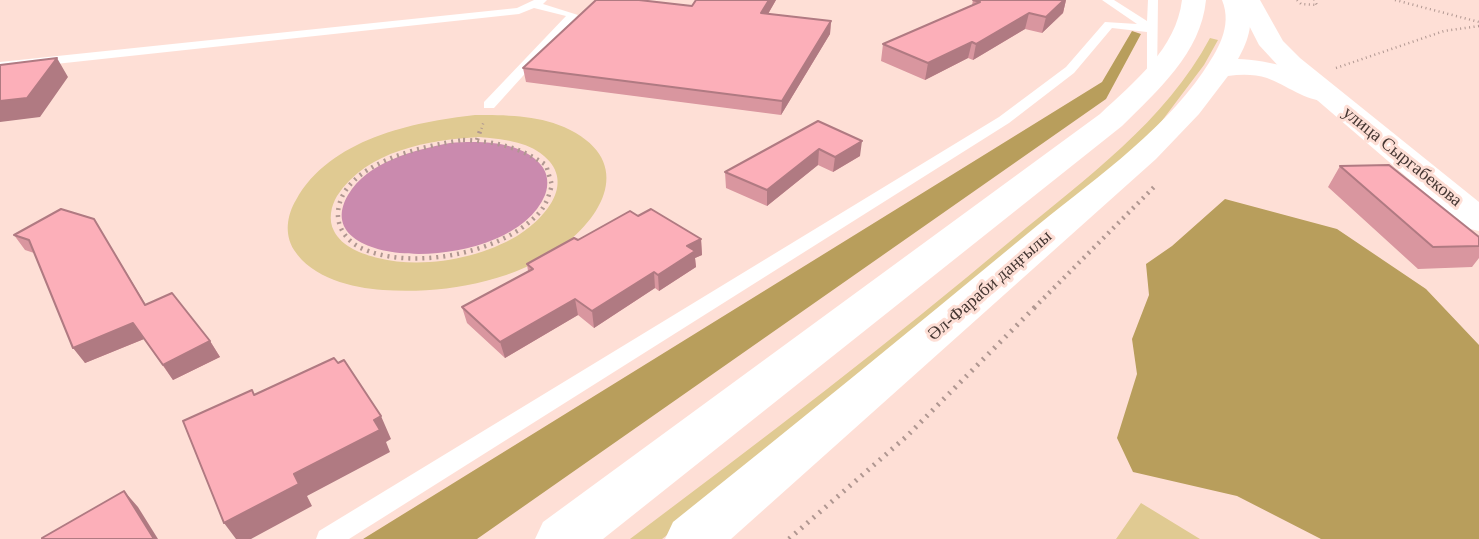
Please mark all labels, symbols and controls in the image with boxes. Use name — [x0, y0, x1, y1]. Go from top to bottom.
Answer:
street label: улица Сыргабекова — [1338, 102, 1466, 212]
street label: Әл-Фараби даңғылы — [923, 226, 1057, 346]

